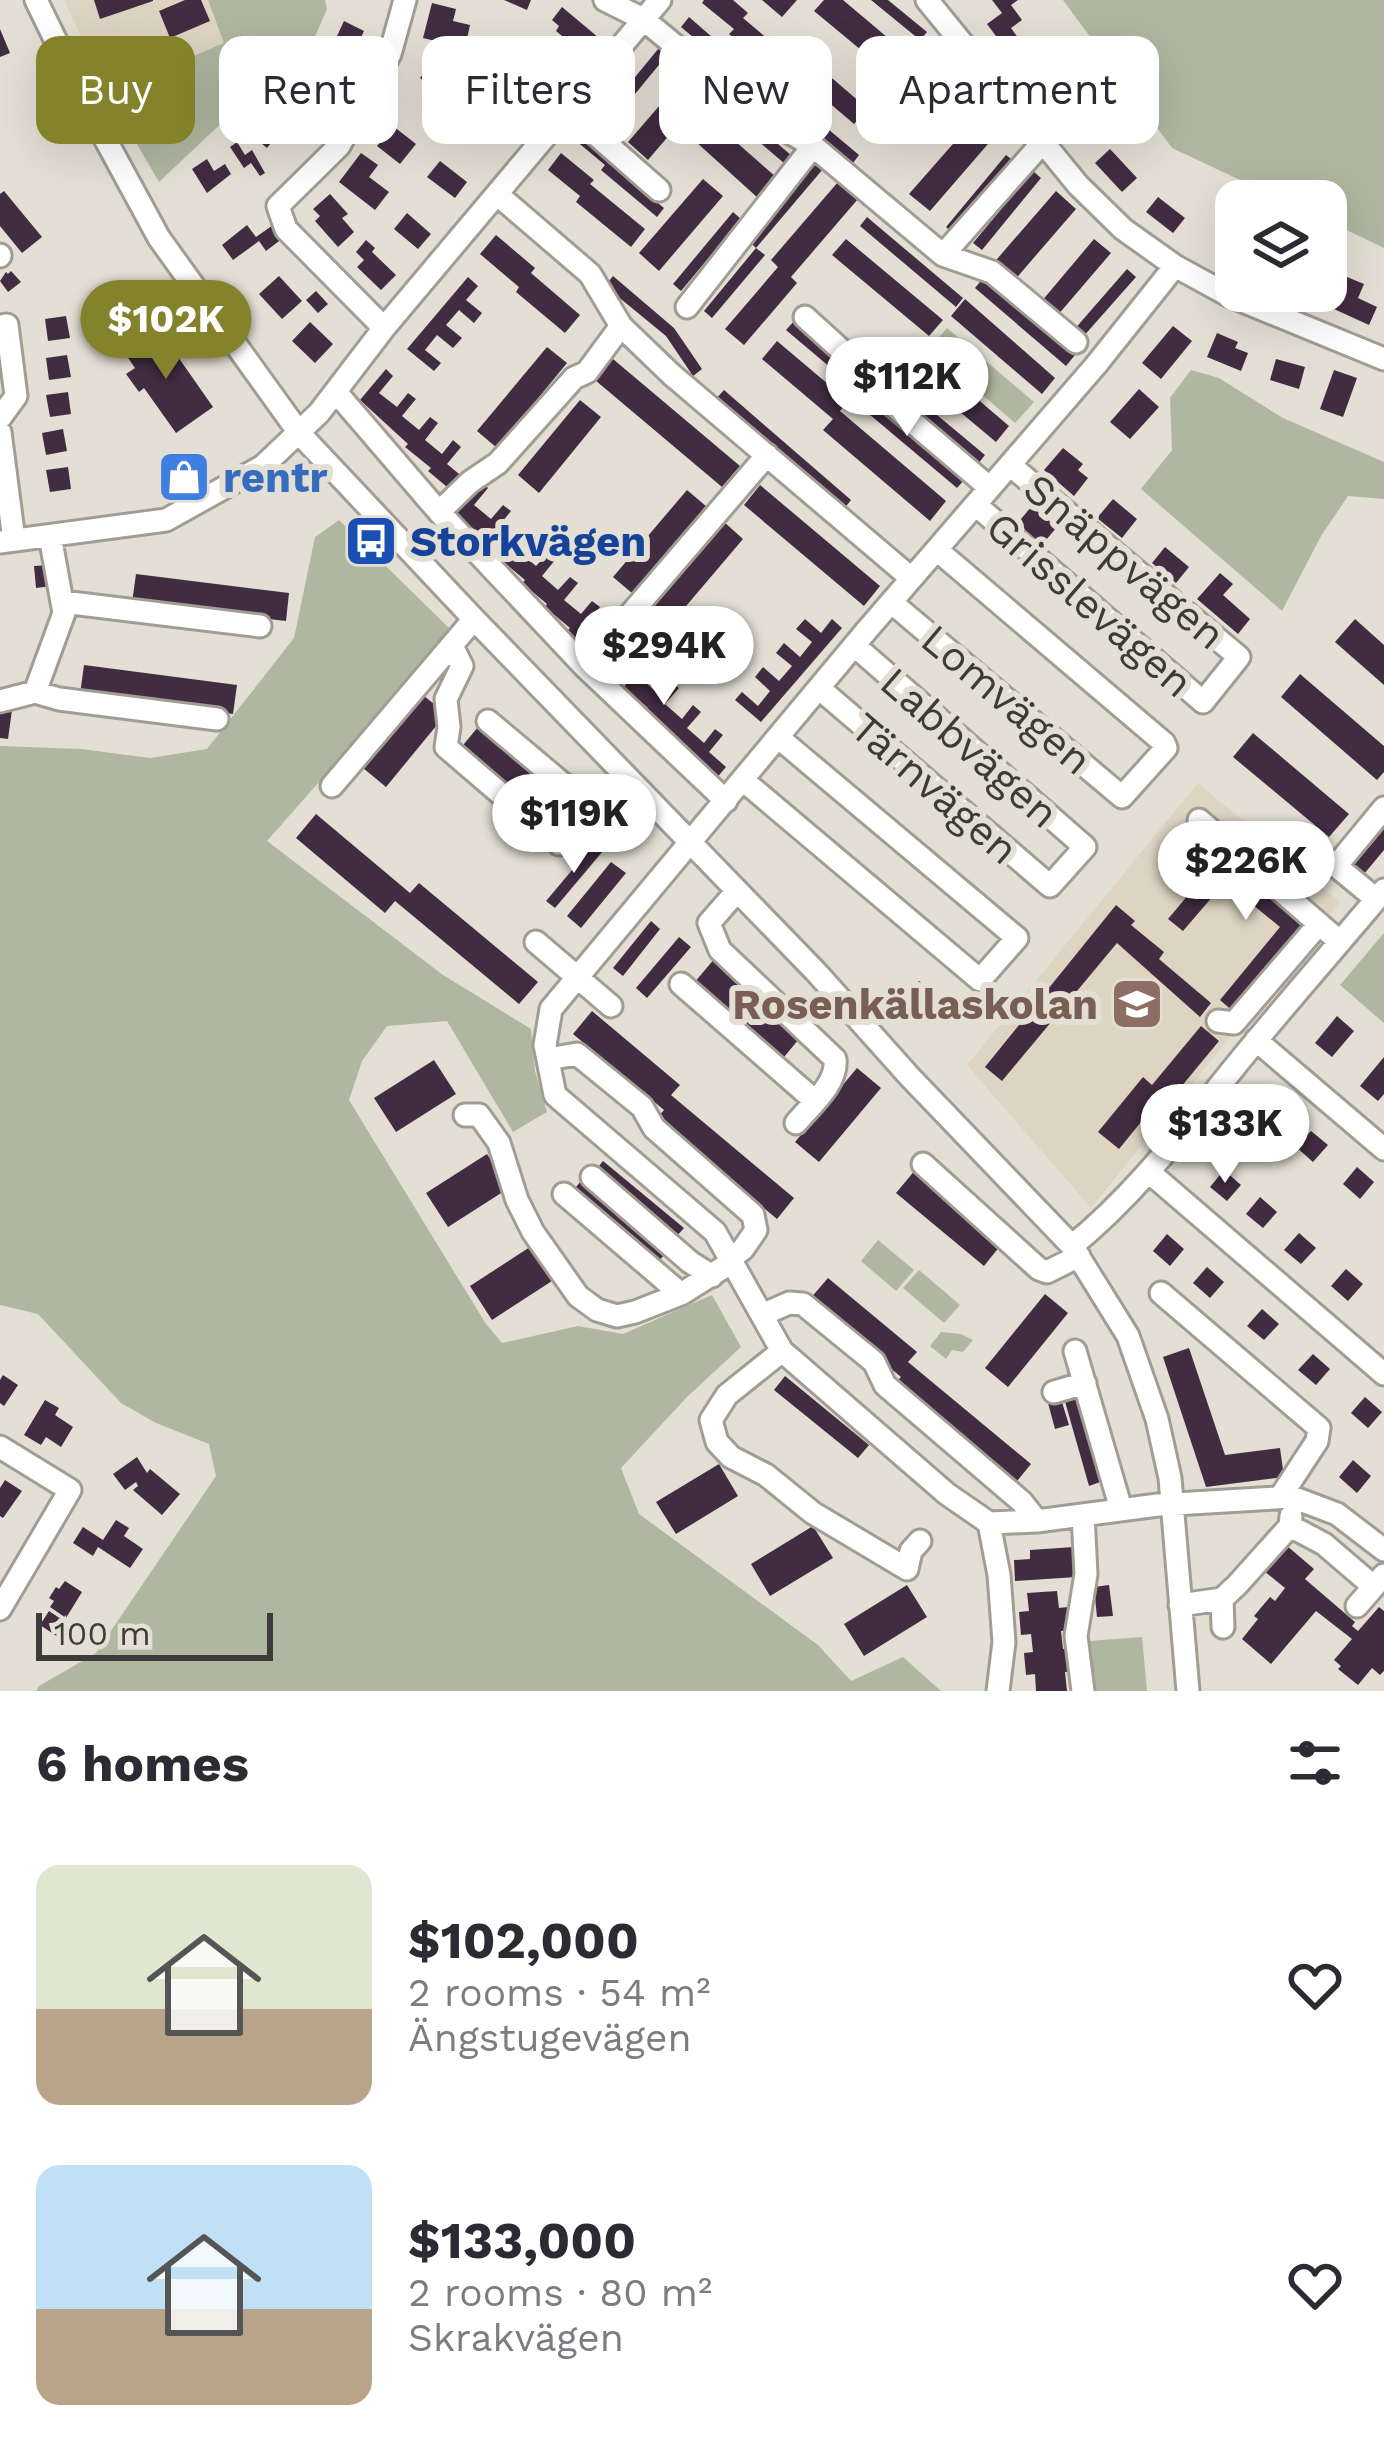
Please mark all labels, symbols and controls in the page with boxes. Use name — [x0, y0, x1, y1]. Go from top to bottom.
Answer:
chip: Buy — [36, 36, 195, 144]
chip: Rent — [219, 36, 398, 144]
chip: Filters — [422, 36, 635, 144]
chip: New — [659, 36, 832, 144]
chip: Apartment — [856, 36, 1159, 144]
map controls — [1215, 180, 1347, 312]
button: layers — [1215, 180, 1347, 312]
pin: $102K — [82, 280, 250, 382]
text: $102K — [107, 296, 225, 341]
pin: $112K — [823, 337, 991, 439]
text: $112K — [853, 353, 961, 398]
shop icon: rentr — [156, 449, 212, 505]
place label: rentr — [223, 453, 327, 502]
street label: Snäppvägen — [1014, 463, 1235, 659]
street label: Grisslevägen — [977, 502, 1203, 707]
bus stop icon: Storkvägen — [343, 513, 399, 569]
place label: Storkvägen — [410, 517, 646, 566]
pin: $294K — [580, 606, 748, 708]
street label: Lomvägen — [912, 614, 1102, 785]
text: $294K — [602, 622, 726, 667]
street label: Labbvägen — [871, 657, 1068, 838]
street label: Tärnvägen — [841, 703, 1028, 874]
pin: $119K — [490, 774, 658, 876]
text: $119K — [519, 790, 629, 835]
pin: $226K — [1162, 821, 1330, 923]
text: $226K — [1185, 837, 1307, 882]
school or university icon: Rosenkällaskolan — [1109, 976, 1165, 1032]
place label: Rosenkällaskolan — [732, 980, 1098, 1029]
pin: $133K — [1141, 1084, 1309, 1186]
text: $133K — [1167, 1100, 1283, 1145]
scale bar — [36, 1607, 273, 1660]
text: 100 m — [54, 1614, 151, 1653]
icon: filters — [1282, 1730, 1348, 1796]
text: 6 homes — [36, 1734, 249, 1793]
text: $102,000 — [408, 1911, 639, 1970]
icon: home — [132, 1913, 276, 2057]
icon: heart — [1282, 1952, 1348, 2018]
text: 2 rooms · 54 m² — [408, 1970, 710, 2015]
text: Ängstugevägen — [408, 2015, 692, 2060]
text: $133,000 — [408, 2211, 636, 2270]
icon: home — [132, 2213, 276, 2357]
icon: heart — [1282, 2252, 1348, 2318]
text: 2 rooms · 80 m² — [408, 2270, 712, 2315]
text: Skrakvägen — [408, 2315, 624, 2360]

